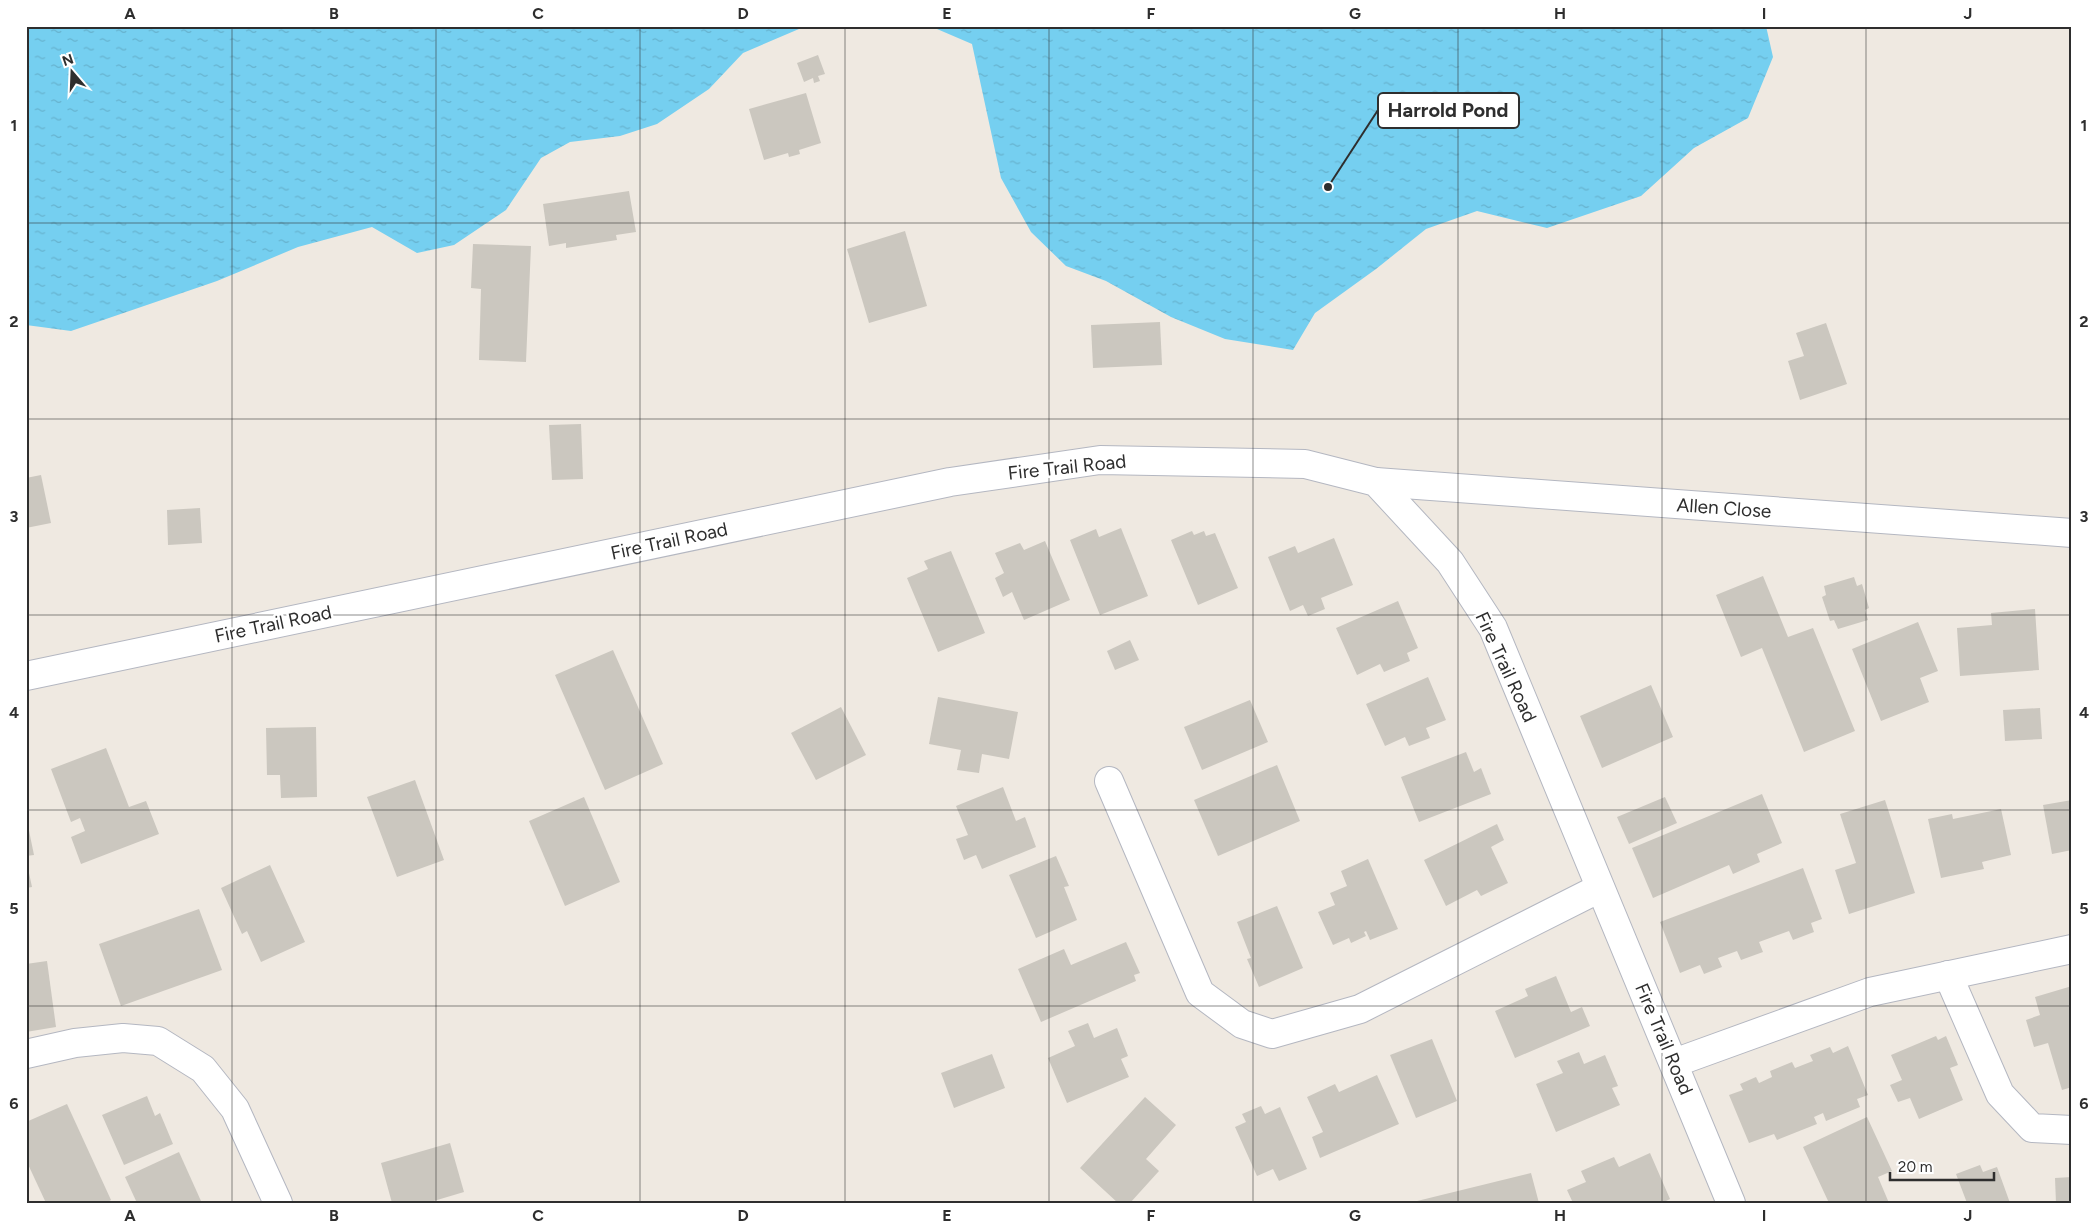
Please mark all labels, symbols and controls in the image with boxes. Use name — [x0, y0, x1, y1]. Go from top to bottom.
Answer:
text: A — [124, 4, 136, 23]
text: B — [329, 4, 339, 23]
text: C — [532, 4, 544, 23]
text: D — [737, 4, 749, 23]
text: E — [942, 4, 952, 23]
text: F — [1147, 4, 1156, 23]
text: G — [1349, 4, 1361, 23]
text: H — [1554, 4, 1566, 23]
text: I — [1762, 4, 1766, 23]
text: J — [1964, 4, 1972, 23]
north arrow — [48, 48, 98, 98]
text: N — [60, 50, 76, 70]
callout: Harrold Pond — [1378, 93, 1519, 128]
text: Harrold Pond — [1388, 98, 1508, 122]
text: 1 — [11, 116, 17, 135]
text: 1 — [2081, 116, 2087, 135]
text: 2 — [9, 312, 19, 331]
text: 2 — [2079, 312, 2089, 331]
street label: Fire Trail Road — [1007, 449, 1127, 485]
street label: Allen Close — [1676, 493, 1772, 523]
text: 3 — [10, 507, 19, 526]
text: 3 — [2080, 507, 2089, 526]
street label: Fire Trail Road — [608, 517, 730, 565]
street label: Fire Trail Road — [212, 600, 334, 648]
street label: Fire Trail Road — [1470, 608, 1542, 726]
text: 4 — [9, 703, 19, 722]
text: 4 — [2079, 703, 2089, 722]
text: 5 — [9, 899, 19, 918]
text: 5 — [2079, 899, 2089, 918]
street label: Fire Trail Road — [1630, 980, 1698, 1098]
text: 6 — [9, 1094, 19, 1113]
text: 6 — [2079, 1094, 2089, 1113]
scale bar — [1890, 1149, 1994, 1181]
text: 20 m — [1898, 1158, 1932, 1176]
text: A — [124, 1206, 136, 1225]
text: B — [329, 1206, 339, 1225]
text: C — [532, 1206, 544, 1225]
text: D — [737, 1206, 749, 1225]
text: E — [942, 1206, 952, 1225]
text: F — [1147, 1206, 1156, 1225]
text: G — [1349, 1206, 1361, 1225]
text: H — [1554, 1206, 1566, 1225]
text: I — [1762, 1206, 1766, 1225]
text: J — [1964, 1206, 1972, 1225]

